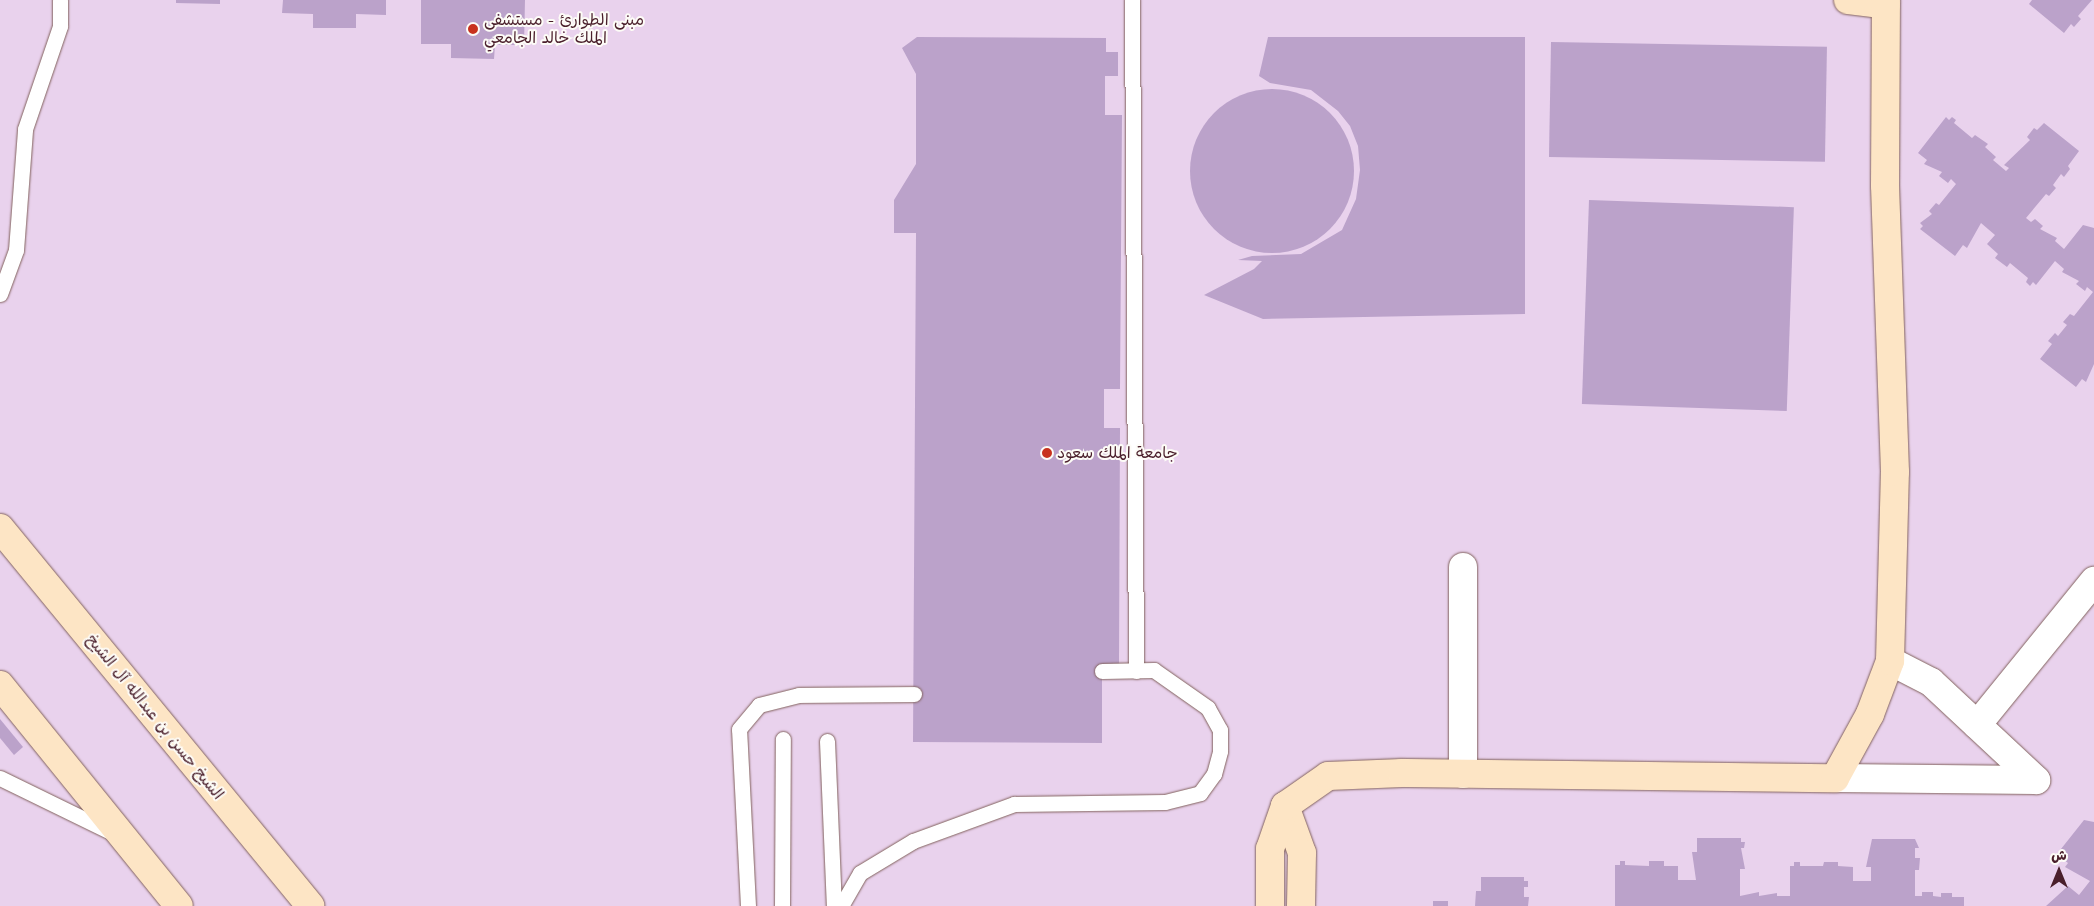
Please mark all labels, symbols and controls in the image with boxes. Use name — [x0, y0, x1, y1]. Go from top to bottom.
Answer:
place label: مبنى الطوارئ - مستشفى الملك خالد الجامعي — [484, 10, 644, 48]
marker: مبنى الطوارئ - مستشفى الملك خالد الجامعي — [466, 22, 480, 36]
place label: جامعة الملك سعود — [1057, 443, 1178, 463]
marker: جامعة الملك سعود — [1041, 447, 1053, 459]
street label: الشيخ حسن بن عبدالله آل الشيخ — [82, 630, 228, 804]
north arrow — [2034, 846, 2084, 896]
text: ش — [2051, 847, 2067, 864]

